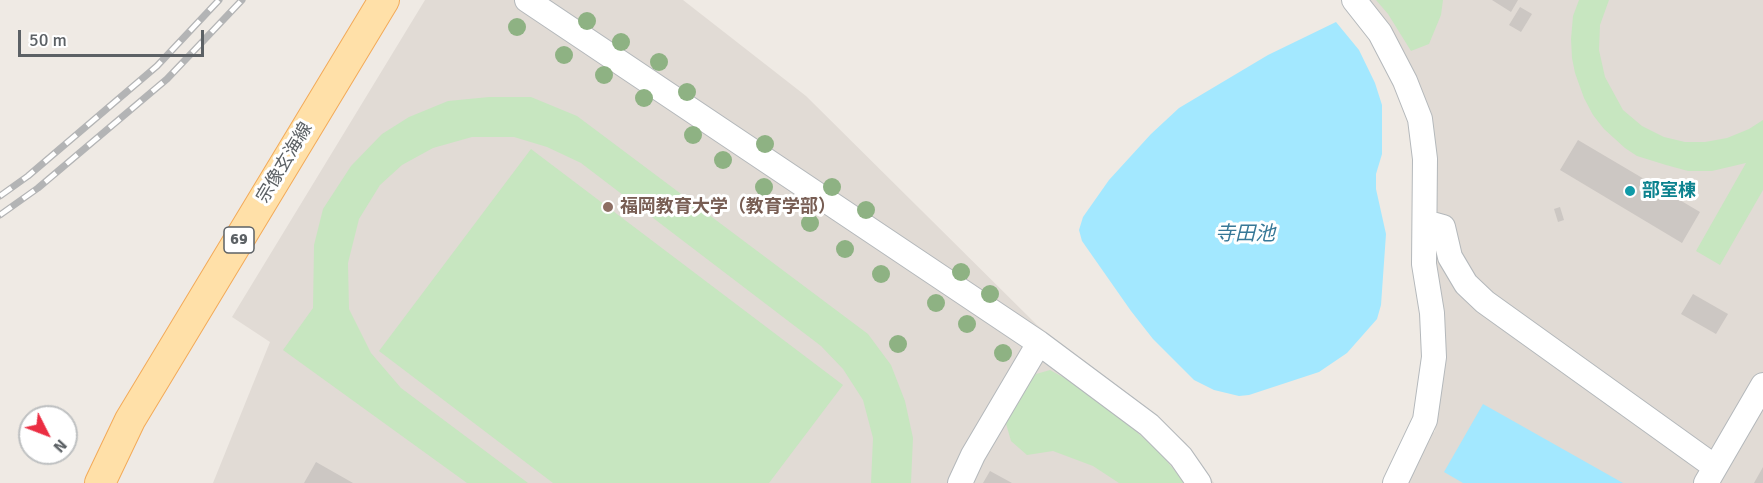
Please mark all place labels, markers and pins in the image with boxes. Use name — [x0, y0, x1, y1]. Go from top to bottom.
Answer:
place label: 部室棟 — [1642, 180, 1696, 202]
marker: 部室棟 — [1623, 184, 1637, 198]
place label: 福岡教育大学（教育学部） — [620, 196, 836, 218]
marker: 福岡教育大学（教育学部） — [601, 200, 615, 214]

